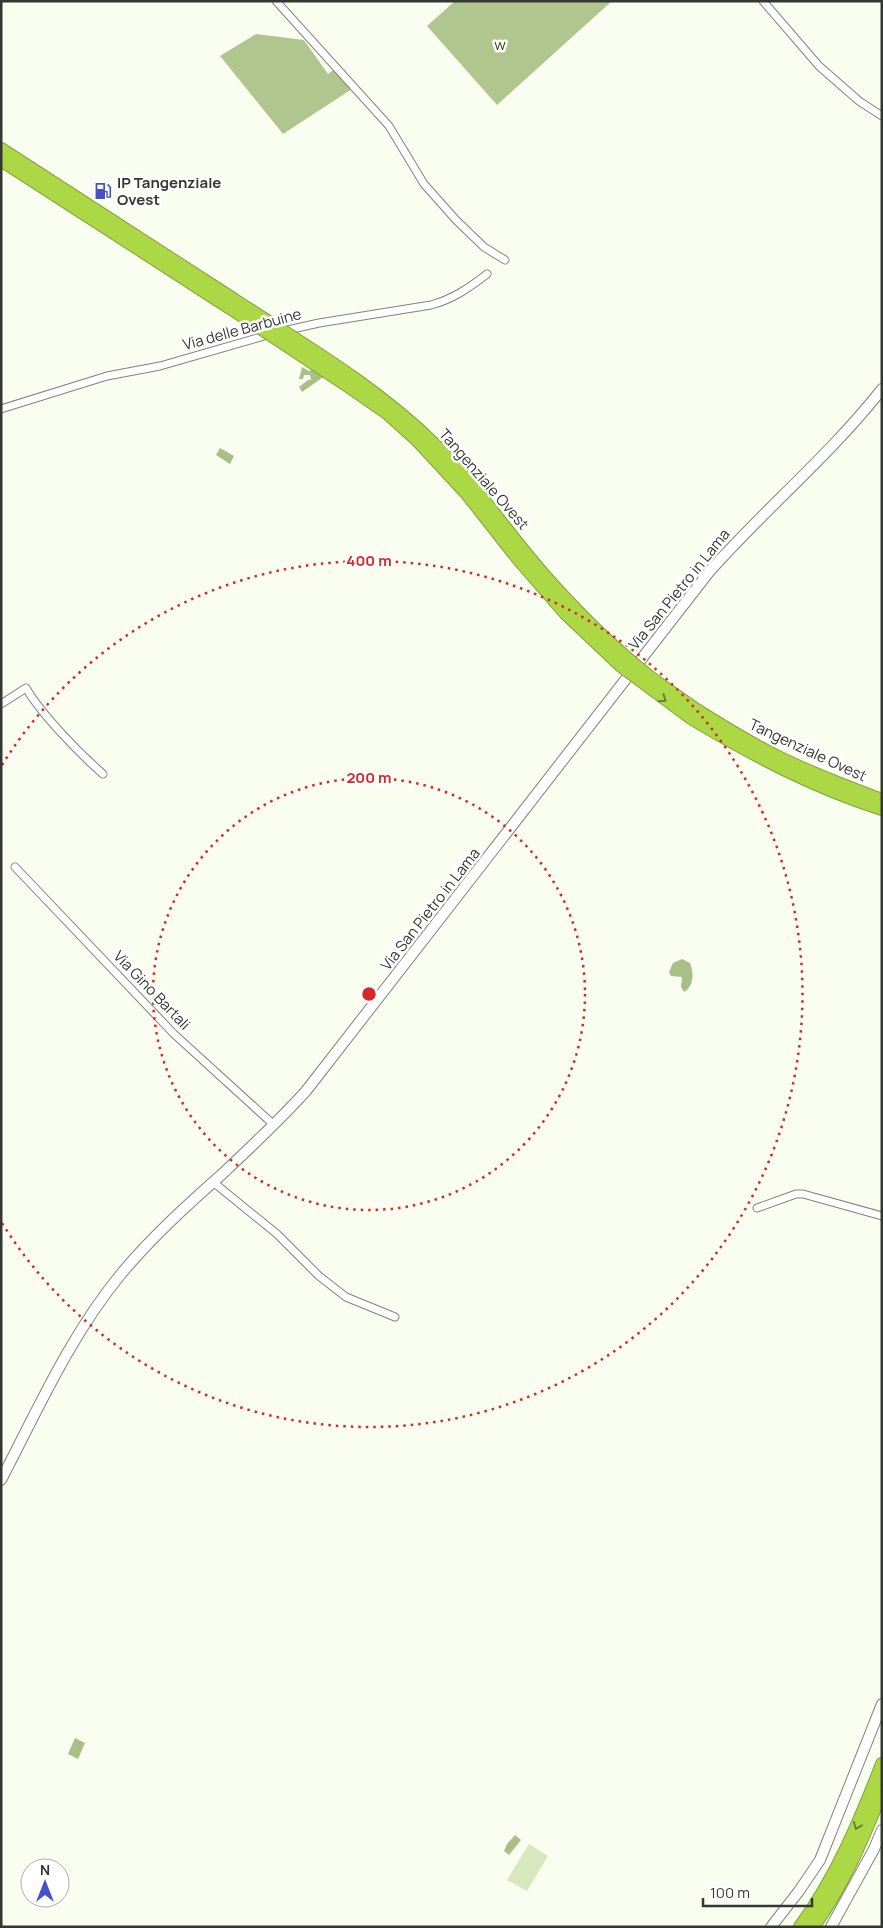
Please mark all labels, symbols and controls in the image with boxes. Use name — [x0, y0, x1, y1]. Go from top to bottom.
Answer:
park label: w — [494, 34, 506, 55]
place label: IP Tangenziale Ovest — [117, 172, 221, 210]
fuel station icon: IP Tangenziale Ovest — [93, 181, 113, 201]
street label: Via delle Barbuine — [180, 303, 304, 355]
street label: Tangenziale Ovest — [434, 424, 534, 534]
street label: Via San Pietro in Lama — [624, 524, 734, 654]
text: 400 m — [346, 550, 392, 571]
one-way arrow — [658, 693, 667, 702]
street label: Tangenziale Ovest — [746, 714, 870, 786]
text: 200 m — [346, 767, 392, 788]
street label: Via San Pietro in Lama — [376, 843, 484, 975]
street label: Via Gino Bartali — [109, 946, 195, 1034]
centre of rings — [360, 985, 378, 1003]
one-way arrow — [852, 1821, 863, 1830]
north arrow — [20, 1858, 70, 1908]
text: N — [40, 1860, 50, 1879]
scale bar — [703, 1876, 812, 1908]
text: 100 m — [710, 1882, 750, 1903]

